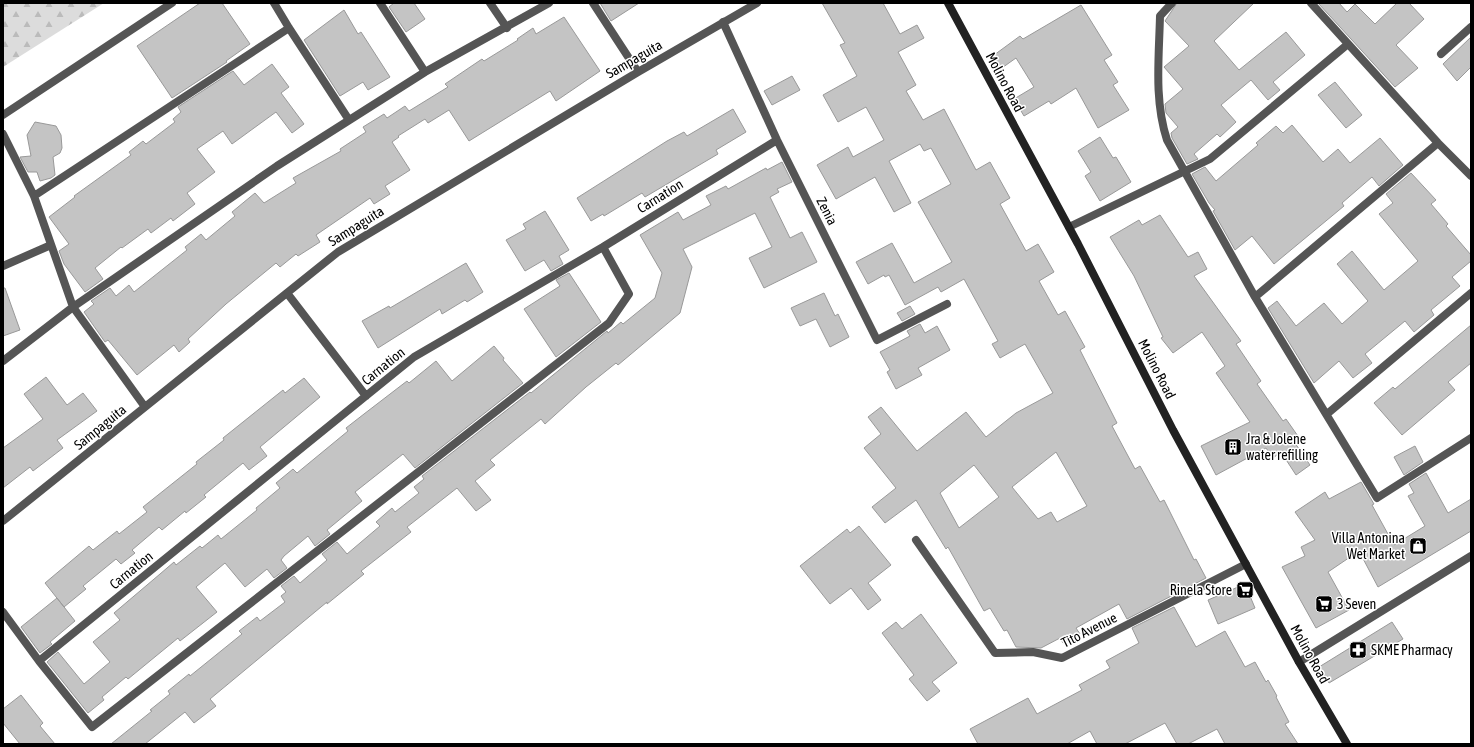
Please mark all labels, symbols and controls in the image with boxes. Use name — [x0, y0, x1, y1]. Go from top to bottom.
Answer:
street label: Sampaguita — [603, 37, 665, 81]
street label: Molino Road — [983, 50, 1027, 114]
street label: Carnation — [634, 176, 686, 216]
street label: Zenia — [813, 194, 841, 228]
street label: Sampaguita — [325, 203, 387, 249]
street label: Molino Road — [1135, 336, 1179, 402]
street label: Carnation — [358, 344, 408, 388]
street label: Sampaguita — [71, 401, 129, 453]
place label: Jra & Jolene water refilling — [1246, 431, 1318, 463]
building icon: Jra & Jolene water refilling — [1223, 437, 1243, 457]
place label: Villa Antonina Wet Market — [1332, 530, 1405, 562]
shop icon: Villa Antonina Wet Market — [1408, 536, 1428, 556]
street label: Carnation — [106, 548, 156, 592]
supermarket icon: Rinela Store — [1235, 580, 1255, 600]
place label: Rinela Store — [1170, 582, 1232, 598]
supermarket icon: 3 Seven — [1314, 594, 1334, 614]
place label: 3 Seven — [1337, 596, 1376, 612]
street label: Tito Avenue — [1059, 609, 1119, 651]
street label: Molino Road — [1287, 622, 1333, 686]
pharmacy icon: SKME Pharmacy — [1348, 640, 1368, 660]
place label: SKME Pharmacy — [1371, 642, 1453, 658]

